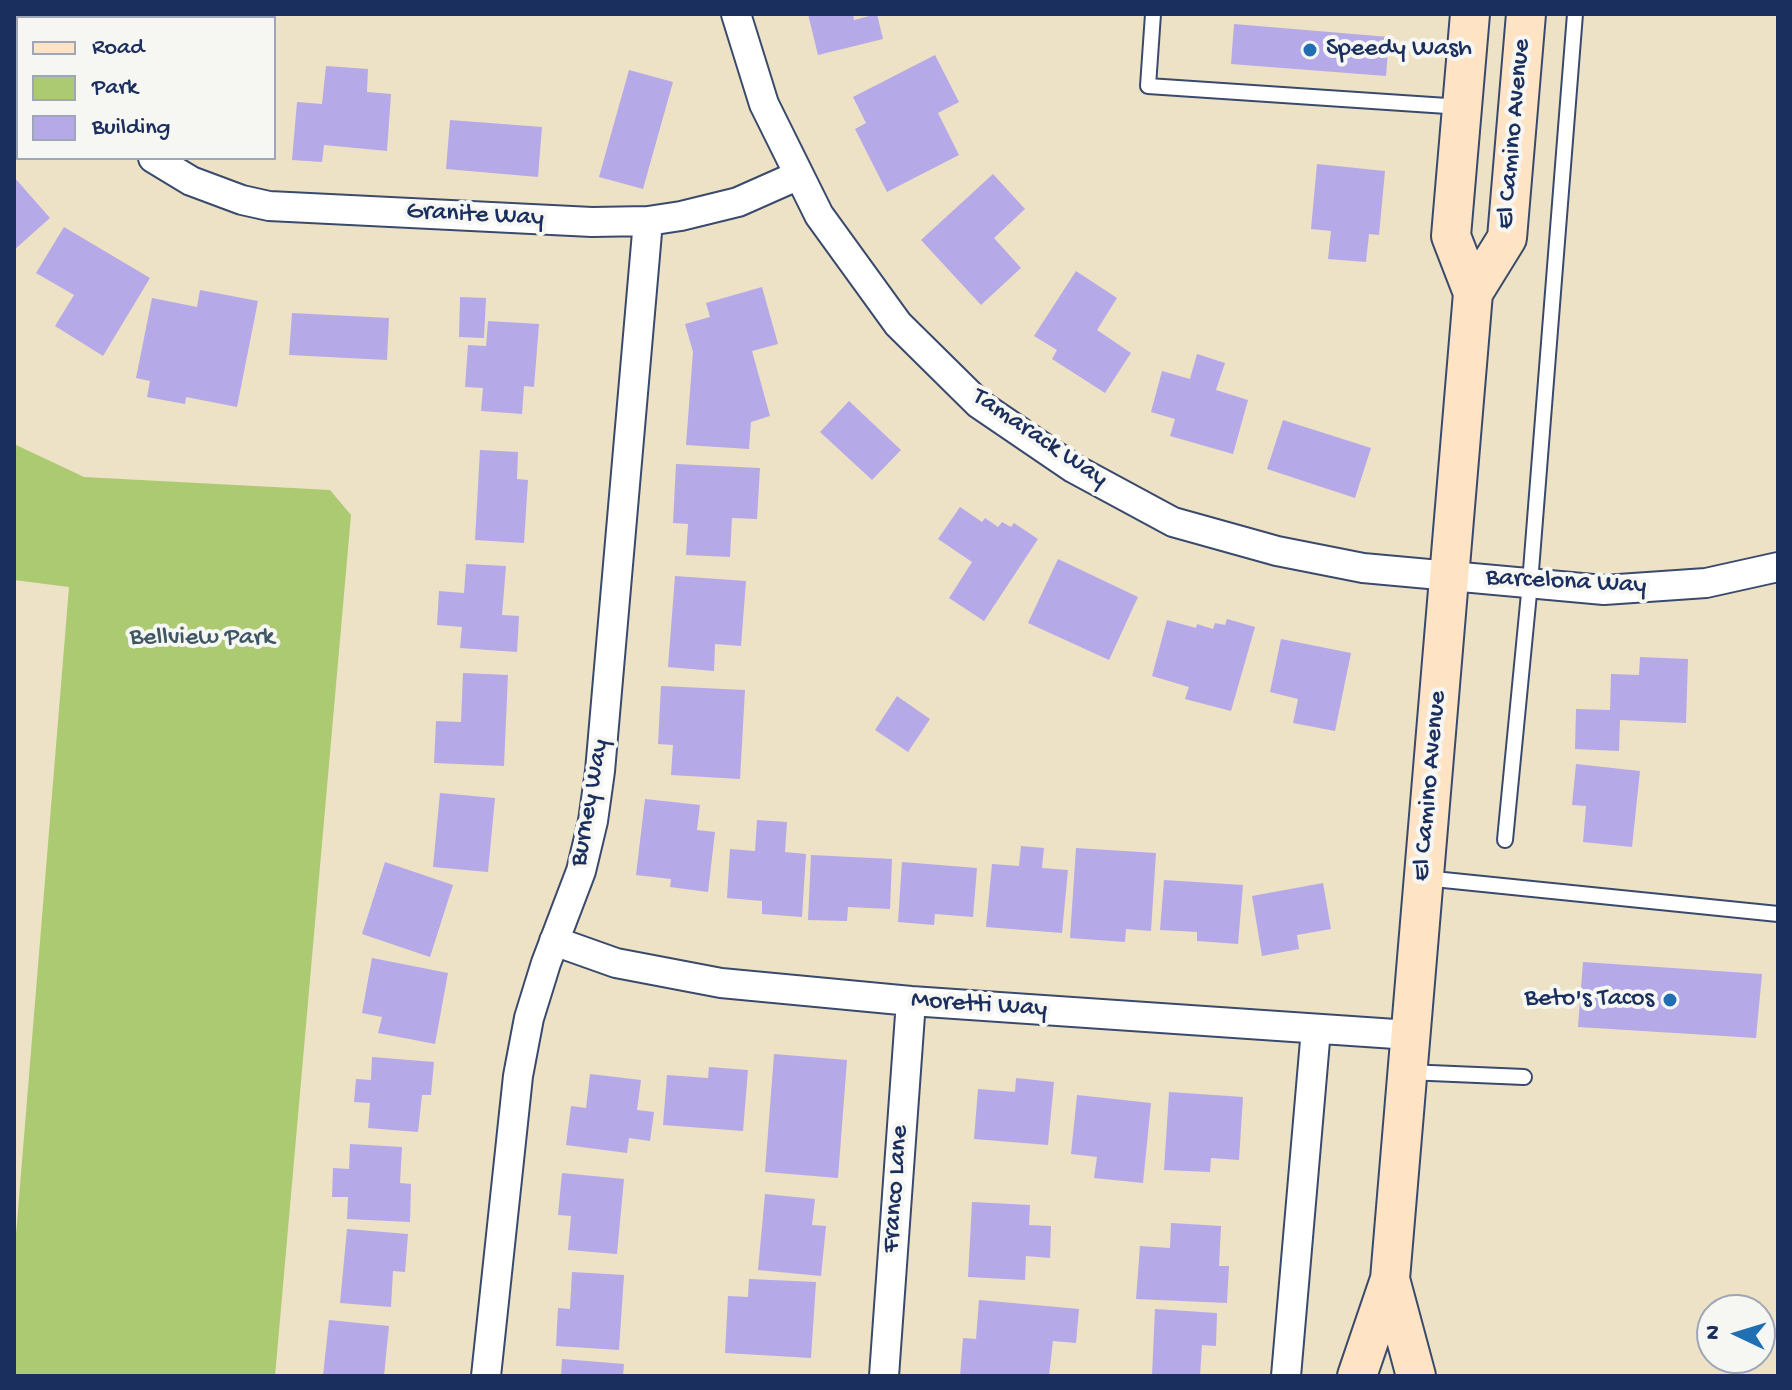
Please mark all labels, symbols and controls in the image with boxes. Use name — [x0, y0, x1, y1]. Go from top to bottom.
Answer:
legend — [16, 16, 276, 160]
text: Road — [92, 34, 144, 63]
place label: Speedy Wash — [1326, 34, 1472, 66]
street label: El Camino Avenue — [1491, 38, 1539, 230]
marker: Speedy Wash — [1301, 41, 1319, 59]
text: Park — [92, 74, 138, 103]
text: Building — [92, 114, 170, 143]
street label: Granite Way — [406, 197, 544, 235]
street label: Tamarack Way — [965, 382, 1113, 496]
street label: Barcelona Way — [1485, 563, 1647, 603]
park label: Bellview Park — [130, 623, 274, 655]
street label: El Camino Avenue — [1407, 690, 1455, 882]
street label: Burney Way — [564, 737, 618, 869]
place label: Beto's Tacos — [1525, 984, 1654, 1016]
street label: Moretti Way — [910, 986, 1048, 1026]
marker: Beto's Tacos — [1661, 991, 1679, 1009]
street label: Franco Lane — [877, 1124, 917, 1254]
north arrow — [1696, 1294, 1776, 1374]
text: N — [1701, 1324, 1728, 1341]

